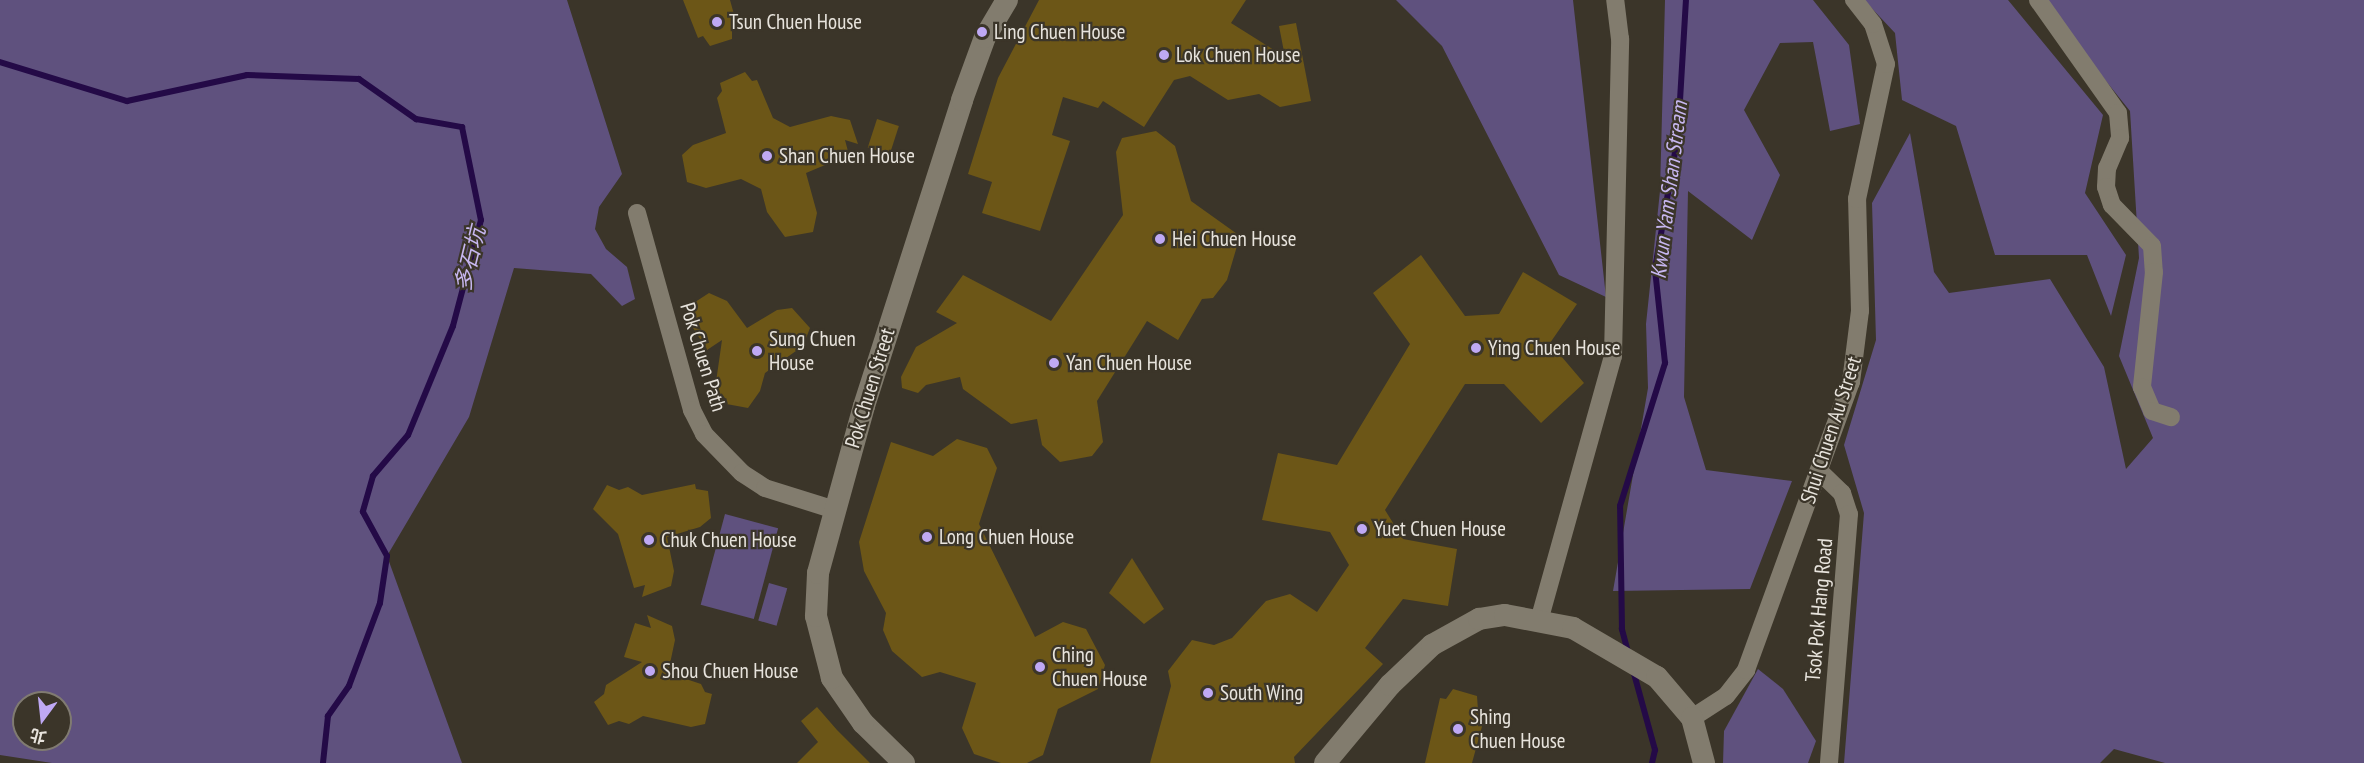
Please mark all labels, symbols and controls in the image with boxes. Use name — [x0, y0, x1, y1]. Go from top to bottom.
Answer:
place label: Tsun Chuen House — [729, 9, 862, 35]
marker: Tsun Chuen House — [710, 15, 724, 29]
place label: Ling Chuen House — [994, 19, 1126, 45]
marker: Ling Chuen House — [975, 25, 989, 39]
place label: Lok Chuen House — [1176, 42, 1301, 68]
marker: Lok Chuen House — [1157, 48, 1171, 62]
water label: Kwun Yam Shan Stream — [1645, 99, 1693, 281]
place label: Shan Chuen House — [779, 143, 915, 169]
marker: Shan Chuen House — [760, 149, 774, 163]
water label: 多石坑 — [449, 224, 491, 294]
place label: Hei Chuen House — [1172, 226, 1296, 252]
marker: Hei Chuen House — [1153, 232, 1167, 246]
street label: Pok Chuen Path — [674, 299, 732, 415]
street label: Pok Chuen Street — [840, 325, 900, 451]
place label: Sung Chuen House — [769, 326, 856, 376]
place label: Ying Chuen House — [1488, 335, 1620, 361]
marker: Ying Chuen House — [1469, 341, 1483, 355]
marker: Sung Chuen House — [750, 344, 764, 358]
place label: Yan Chuen House — [1066, 350, 1192, 376]
street label: Shui Chuen Au Street — [1795, 353, 1867, 507]
marker: Yan Chuen House — [1047, 356, 1061, 370]
place label: Yuet Chuen House — [1374, 516, 1506, 542]
marker: Yuet Chuen House — [1355, 522, 1369, 536]
place label: Long Chuen House — [939, 524, 1074, 550]
place label: Chuk Chuen House — [661, 527, 797, 553]
marker: Long Chuen House — [920, 530, 934, 544]
marker: Chuk Chuen House — [642, 533, 656, 547]
street label: Tsok Pok Hang Road — [1800, 537, 1838, 683]
place label: Ching Chuen House — [1052, 642, 1148, 692]
place label: Shou Chuen House — [662, 658, 798, 684]
marker: Ching Chuen House — [1033, 660, 1047, 674]
marker: Shou Chuen House — [643, 664, 657, 678]
place label: South Wing — [1220, 680, 1304, 706]
marker: South Wing — [1201, 686, 1215, 700]
north arrow — [12, 691, 72, 751]
place label: Shing Chuen House — [1470, 704, 1566, 754]
marker: Shing Chuen House — [1451, 722, 1465, 736]
text: 北 — [28, 725, 48, 748]

